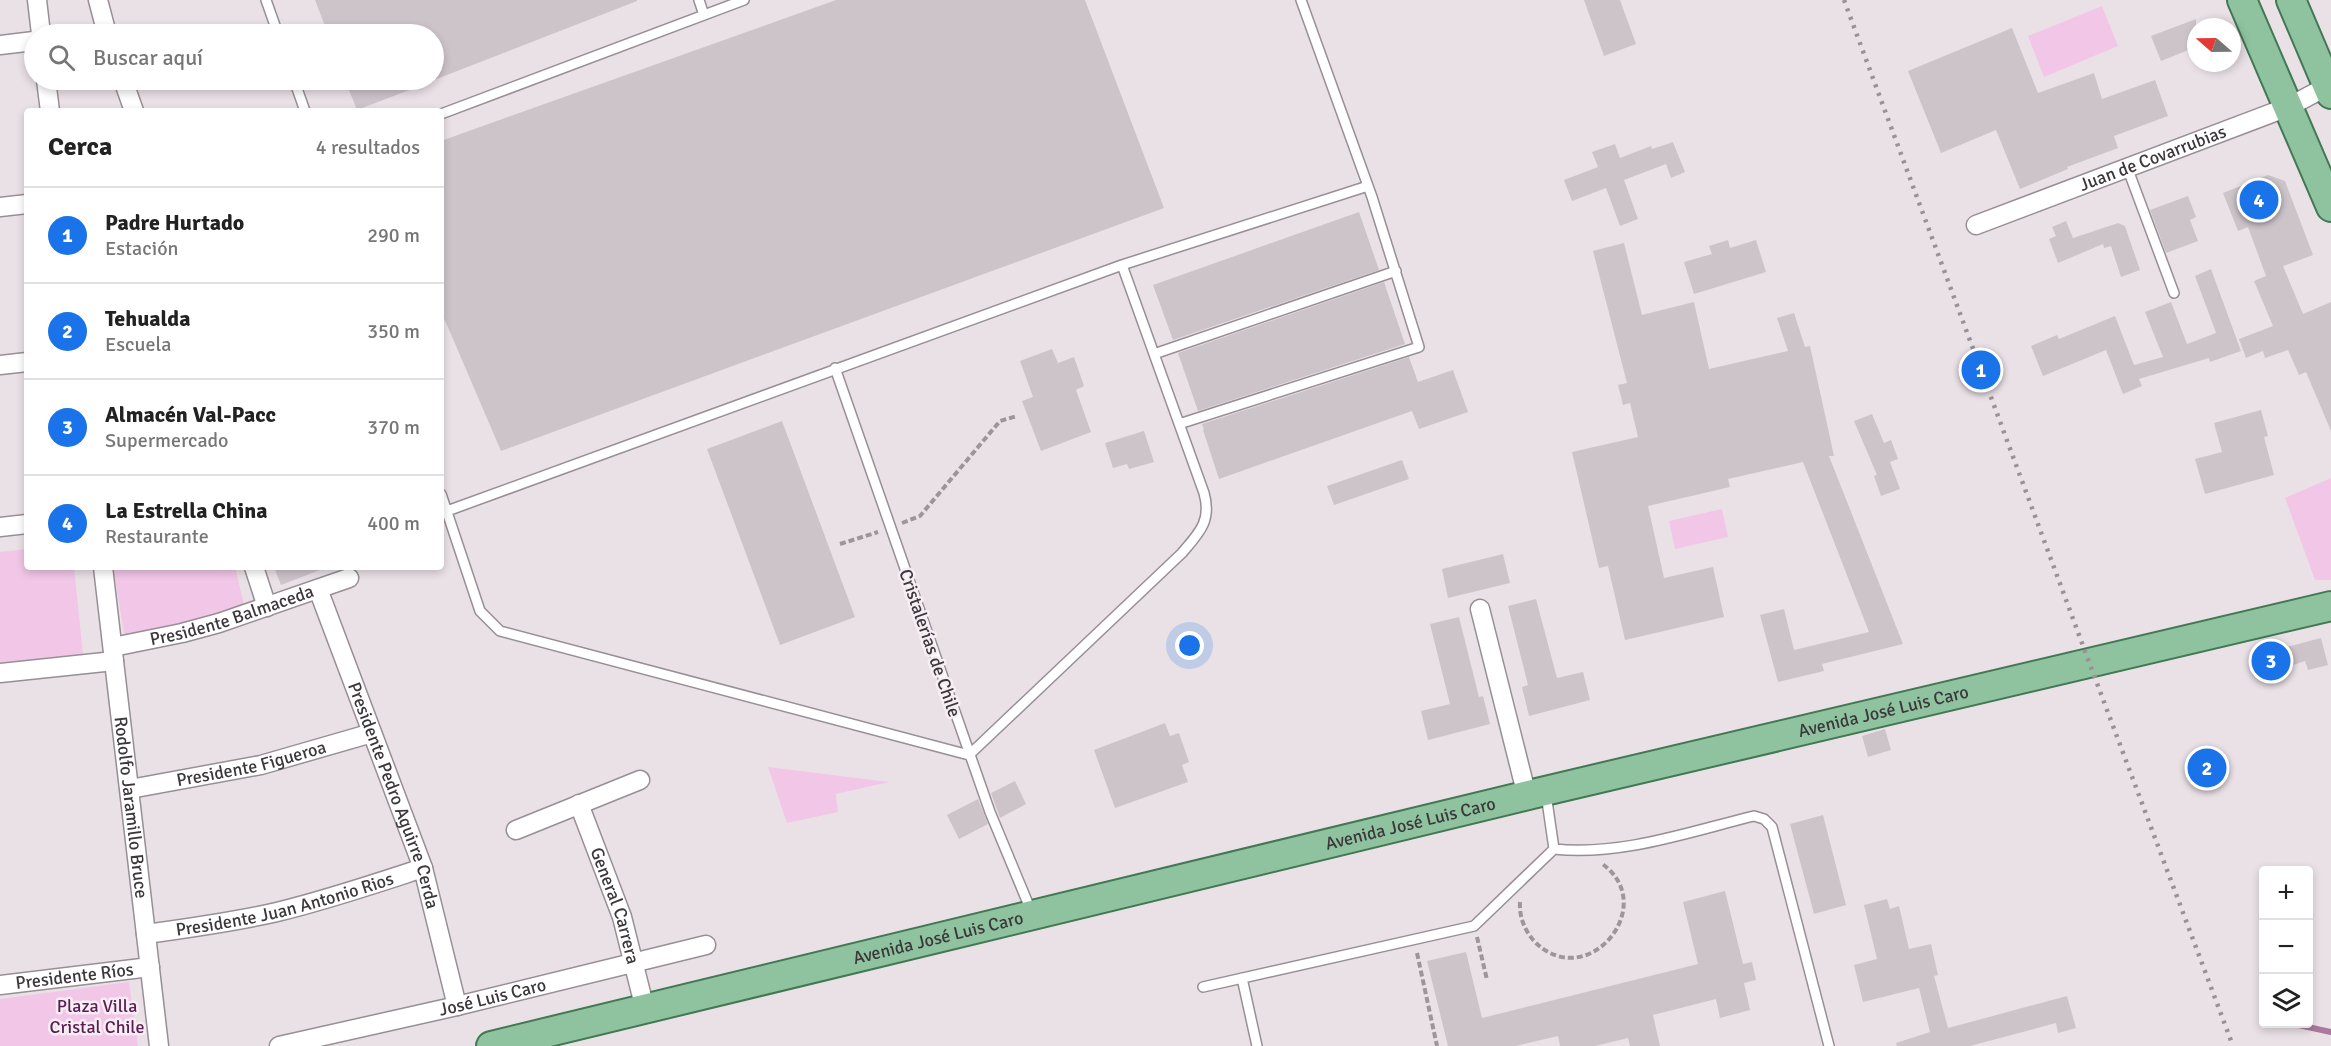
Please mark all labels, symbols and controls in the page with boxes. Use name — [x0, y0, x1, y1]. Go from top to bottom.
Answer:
north arrow — [2187, 18, 2241, 72]
search box — [24, 24, 444, 90]
icon: search — [45, 41, 78, 74]
text: Buscar aquí — [93, 44, 203, 71]
street label: Juan de Covarrubias — [2076, 120, 2229, 196]
text: Cerca — [48, 131, 112, 163]
text: 4 resultados — [316, 135, 420, 160]
pin: 4 — [2240, 178, 2278, 222]
text: Padre Hurtado — [105, 209, 244, 236]
text: 1 — [62, 223, 73, 248]
text: 290 m — [367, 223, 420, 248]
text: Estación — [105, 236, 179, 261]
text: Tehualda — [105, 305, 190, 332]
text: 2 — [62, 319, 73, 344]
text: 350 m — [367, 319, 420, 344]
text: Escuela — [105, 332, 171, 357]
pin: 1 — [1962, 348, 2000, 392]
text: Almacén Val-Pacc — [105, 401, 276, 428]
text: 3 — [62, 415, 73, 440]
text: 370 m — [367, 415, 420, 440]
text: Supermercado — [105, 428, 228, 453]
text: La Estrella China — [105, 497, 268, 524]
text: 4 — [62, 511, 73, 536]
text: 400 m — [367, 511, 420, 536]
text: Restaurante — [105, 524, 209, 549]
street label: Cristalerías de Chile — [894, 566, 966, 720]
street label: Presidente Balmaceda — [148, 580, 317, 650]
your location — [1175, 631, 1204, 660]
pin: 3 — [2252, 638, 2290, 684]
street label: Presidente Pedro Aguirre Cerda — [343, 679, 444, 911]
street label: Avenida José Luis Caro — [1796, 681, 1971, 742]
street label: Rodolfo Jaramillo Bruce — [110, 715, 153, 899]
street label: Presidente Figueroa — [175, 736, 329, 791]
pin: 2 — [2188, 746, 2226, 790]
street label: Avenida José Luis Caro — [1323, 792, 1498, 855]
street label: General Carrera — [585, 844, 644, 966]
map controls — [2259, 866, 2313, 1028]
button: + — [2259, 866, 2313, 920]
street label: Presidente Juan Antonio Rios — [174, 867, 396, 941]
street label: Avenida José Luis Caro — [851, 907, 1025, 969]
button: − — [2259, 920, 2313, 974]
street label: Presidente Ríos — [14, 958, 135, 994]
street label: José Luis Caro — [437, 974, 548, 1021]
button: layers — [2259, 974, 2313, 1028]
park label: Plaza Villa Cristal Chile — [50, 995, 144, 1038]

